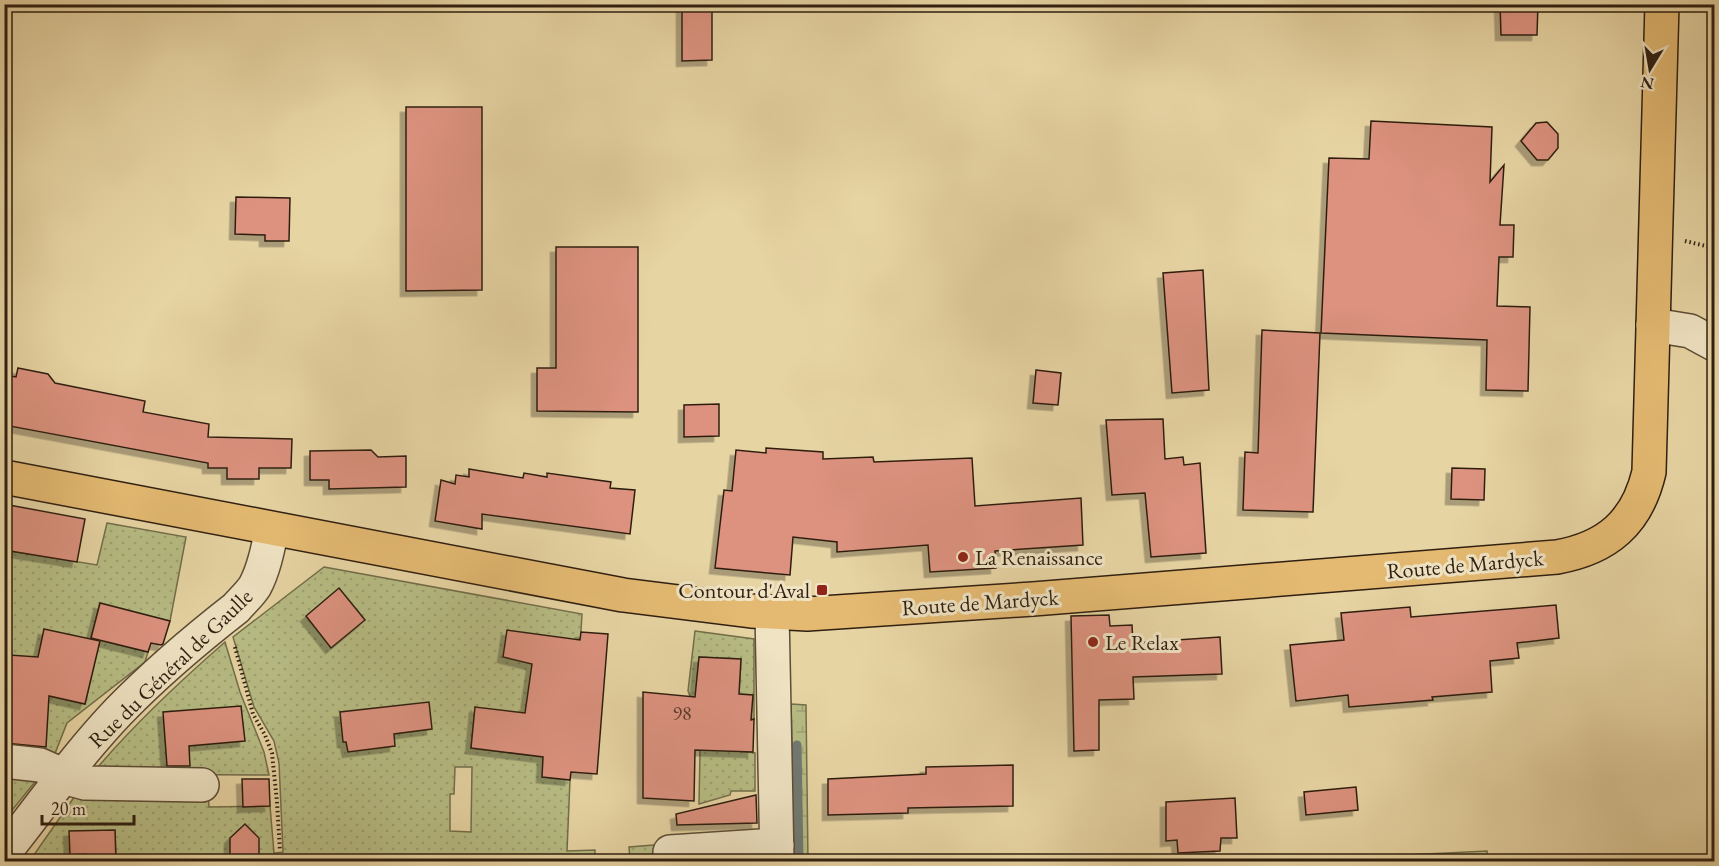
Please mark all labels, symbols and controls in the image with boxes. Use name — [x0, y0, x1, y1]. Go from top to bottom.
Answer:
north arrow — [1620, 39, 1680, 99]
text: N — [1639, 72, 1656, 95]
place label: La Renaissance — [975, 543, 1103, 572]
street label: Route de Mardyck — [1385, 543, 1545, 586]
marker: La Renaissance — [956, 550, 970, 564]
place label: Contour d'Aval — [678, 576, 810, 605]
street label: Rue du Général de Gaulle — [82, 582, 259, 754]
marker: Contour d'Aval — [815, 583, 829, 597]
street label: Route de Mardyck — [901, 583, 1060, 622]
place label: Le Relax — [1105, 628, 1179, 657]
marker: Le Relax — [1086, 635, 1100, 649]
house number: 98 — [672, 700, 692, 726]
scale bar — [42, 788, 134, 826]
text: 20 m — [51, 797, 86, 820]

